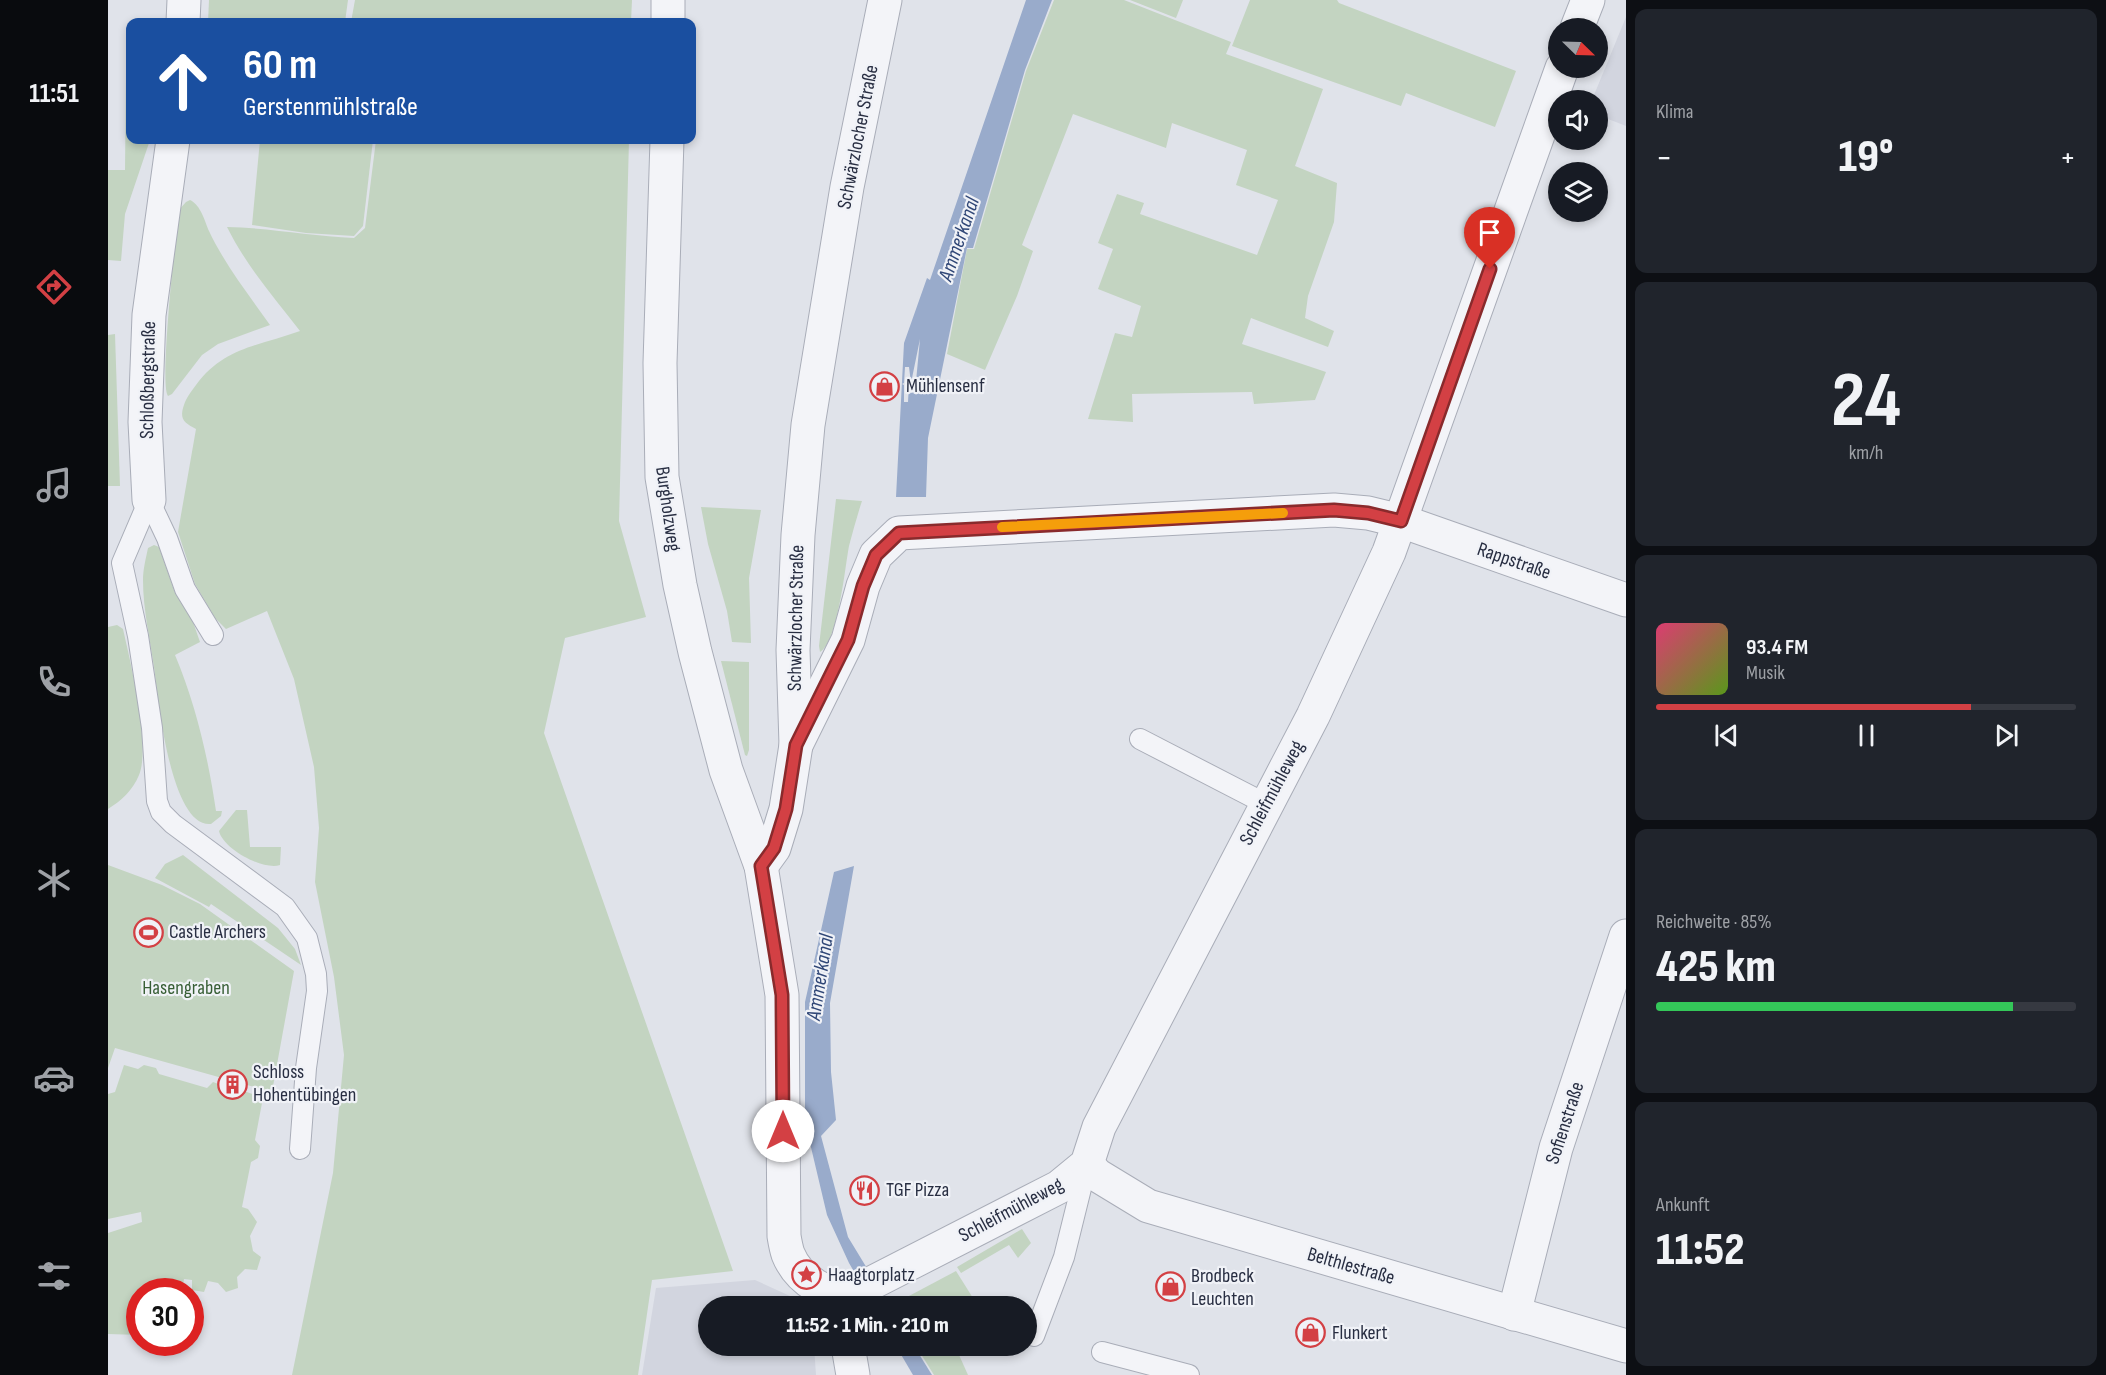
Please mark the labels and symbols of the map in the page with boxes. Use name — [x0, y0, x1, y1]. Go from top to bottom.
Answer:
north arrow — [1548, 18, 1608, 78]
street label: Schwärzlocher Straße — [832, 63, 884, 211]
water label: Ammerkanal — [933, 193, 985, 285]
pin — [1464, 207, 1515, 269]
street label: Schloßbergstraße — [135, 321, 161, 439]
shop icon: Mühlensenf — [869, 370, 901, 402]
place label: Mühlensenf — [906, 374, 985, 398]
street label: Burgholzweg — [650, 465, 686, 553]
street label: Rappstraße — [1474, 537, 1554, 585]
street label: Schwärzlocher Straße — [783, 545, 809, 691]
street label: Schleifmühleweg — [1234, 737, 1310, 849]
sports icon: Castle Archers — [132, 916, 164, 948]
place label: Castle Archers — [169, 920, 266, 944]
water label: Ammerkanal — [801, 931, 839, 1023]
park label: Hasengraben — [142, 976, 230, 1000]
place label: Schloss Hohentübingen — [253, 1060, 356, 1107]
building icon: Schloss Hohentübingen — [216, 1068, 248, 1100]
street label: Sofienstraße — [1540, 1079, 1590, 1167]
position arrow — [751, 1099, 815, 1163]
street label: Schleifmühleweg — [955, 1172, 1067, 1248]
restaurant icon: TGF Pizza — [849, 1174, 881, 1206]
place label: TGF Pizza — [886, 1178, 949, 1202]
street label: Belthlestraße — [1304, 1242, 1398, 1290]
place icon: Haagtorplatz — [791, 1259, 823, 1291]
place label: Haagtorplatz — [828, 1263, 915, 1287]
place label: Brodbeck Leuchten — [1191, 1264, 1254, 1311]
shop icon: Brodbeck Leuchten — [1154, 1271, 1186, 1303]
speed limit sign: 30 — [126, 1278, 204, 1356]
shop icon: Flunkert — [1295, 1317, 1327, 1349]
place label: Flunkert — [1332, 1321, 1388, 1345]

